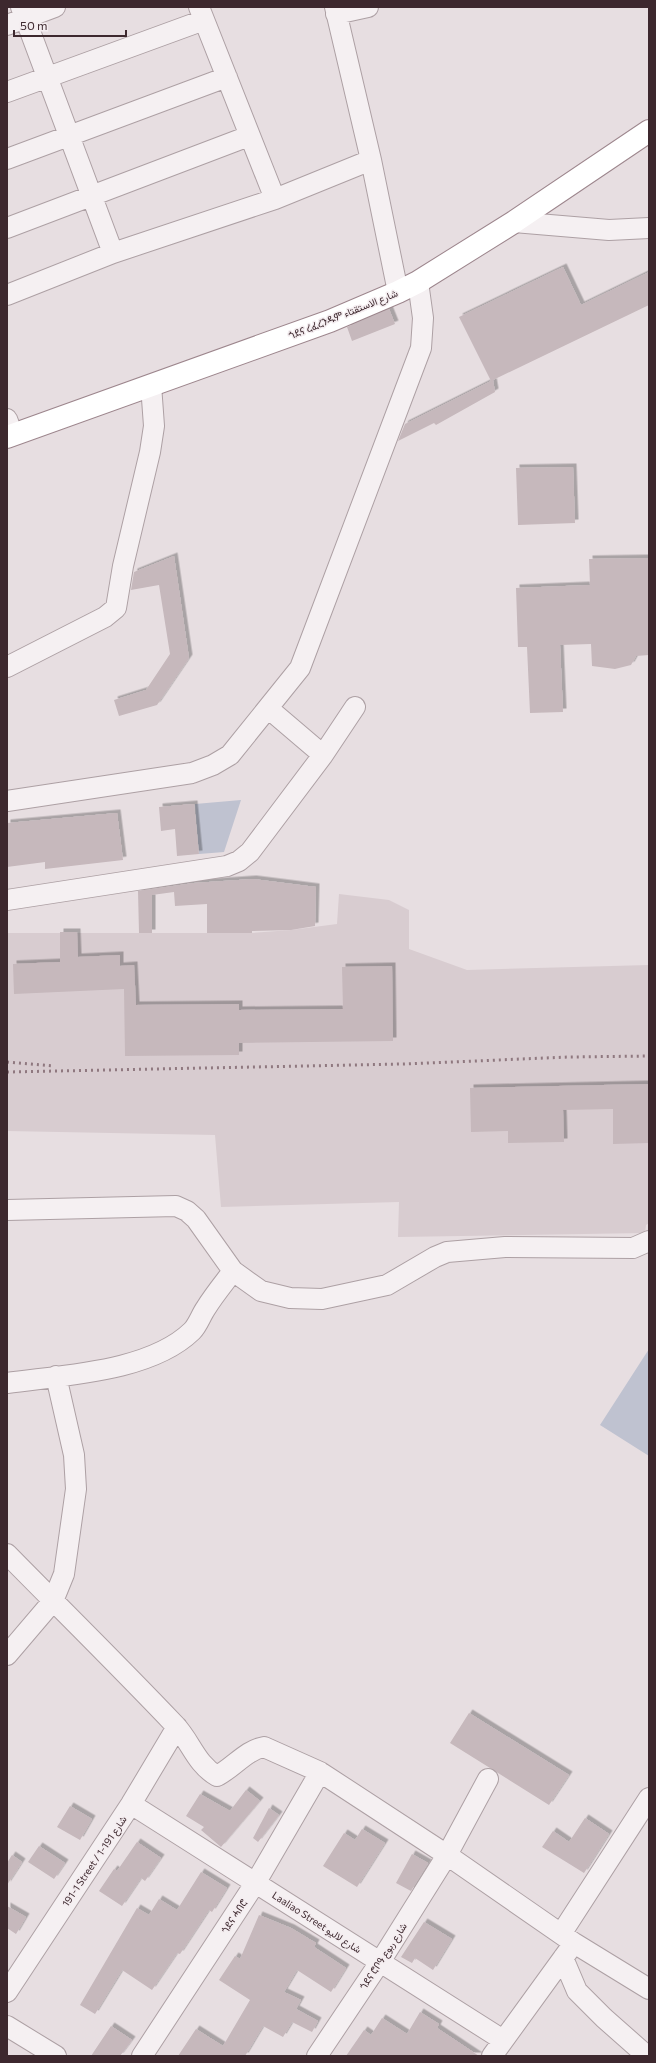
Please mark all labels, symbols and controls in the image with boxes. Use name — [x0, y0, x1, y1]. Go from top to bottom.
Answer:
scale bar — [14, 12, 126, 38]
text: 50 m — [20, 18, 48, 32]
street label: ጎደና ረፈረንዱም شارع الاستقتاء — [287, 287, 400, 342]
street label: 191-1 Street / شارع 191-1 — [59, 1813, 130, 1909]
street label: Laaliao Street شارع لاليو — [270, 1889, 364, 1956]
street label: ጎደና ሓበሮ — [218, 1897, 250, 1935]
street label: ጎደና ሮቦዓ شارع ربوع — [357, 1920, 410, 1992]

